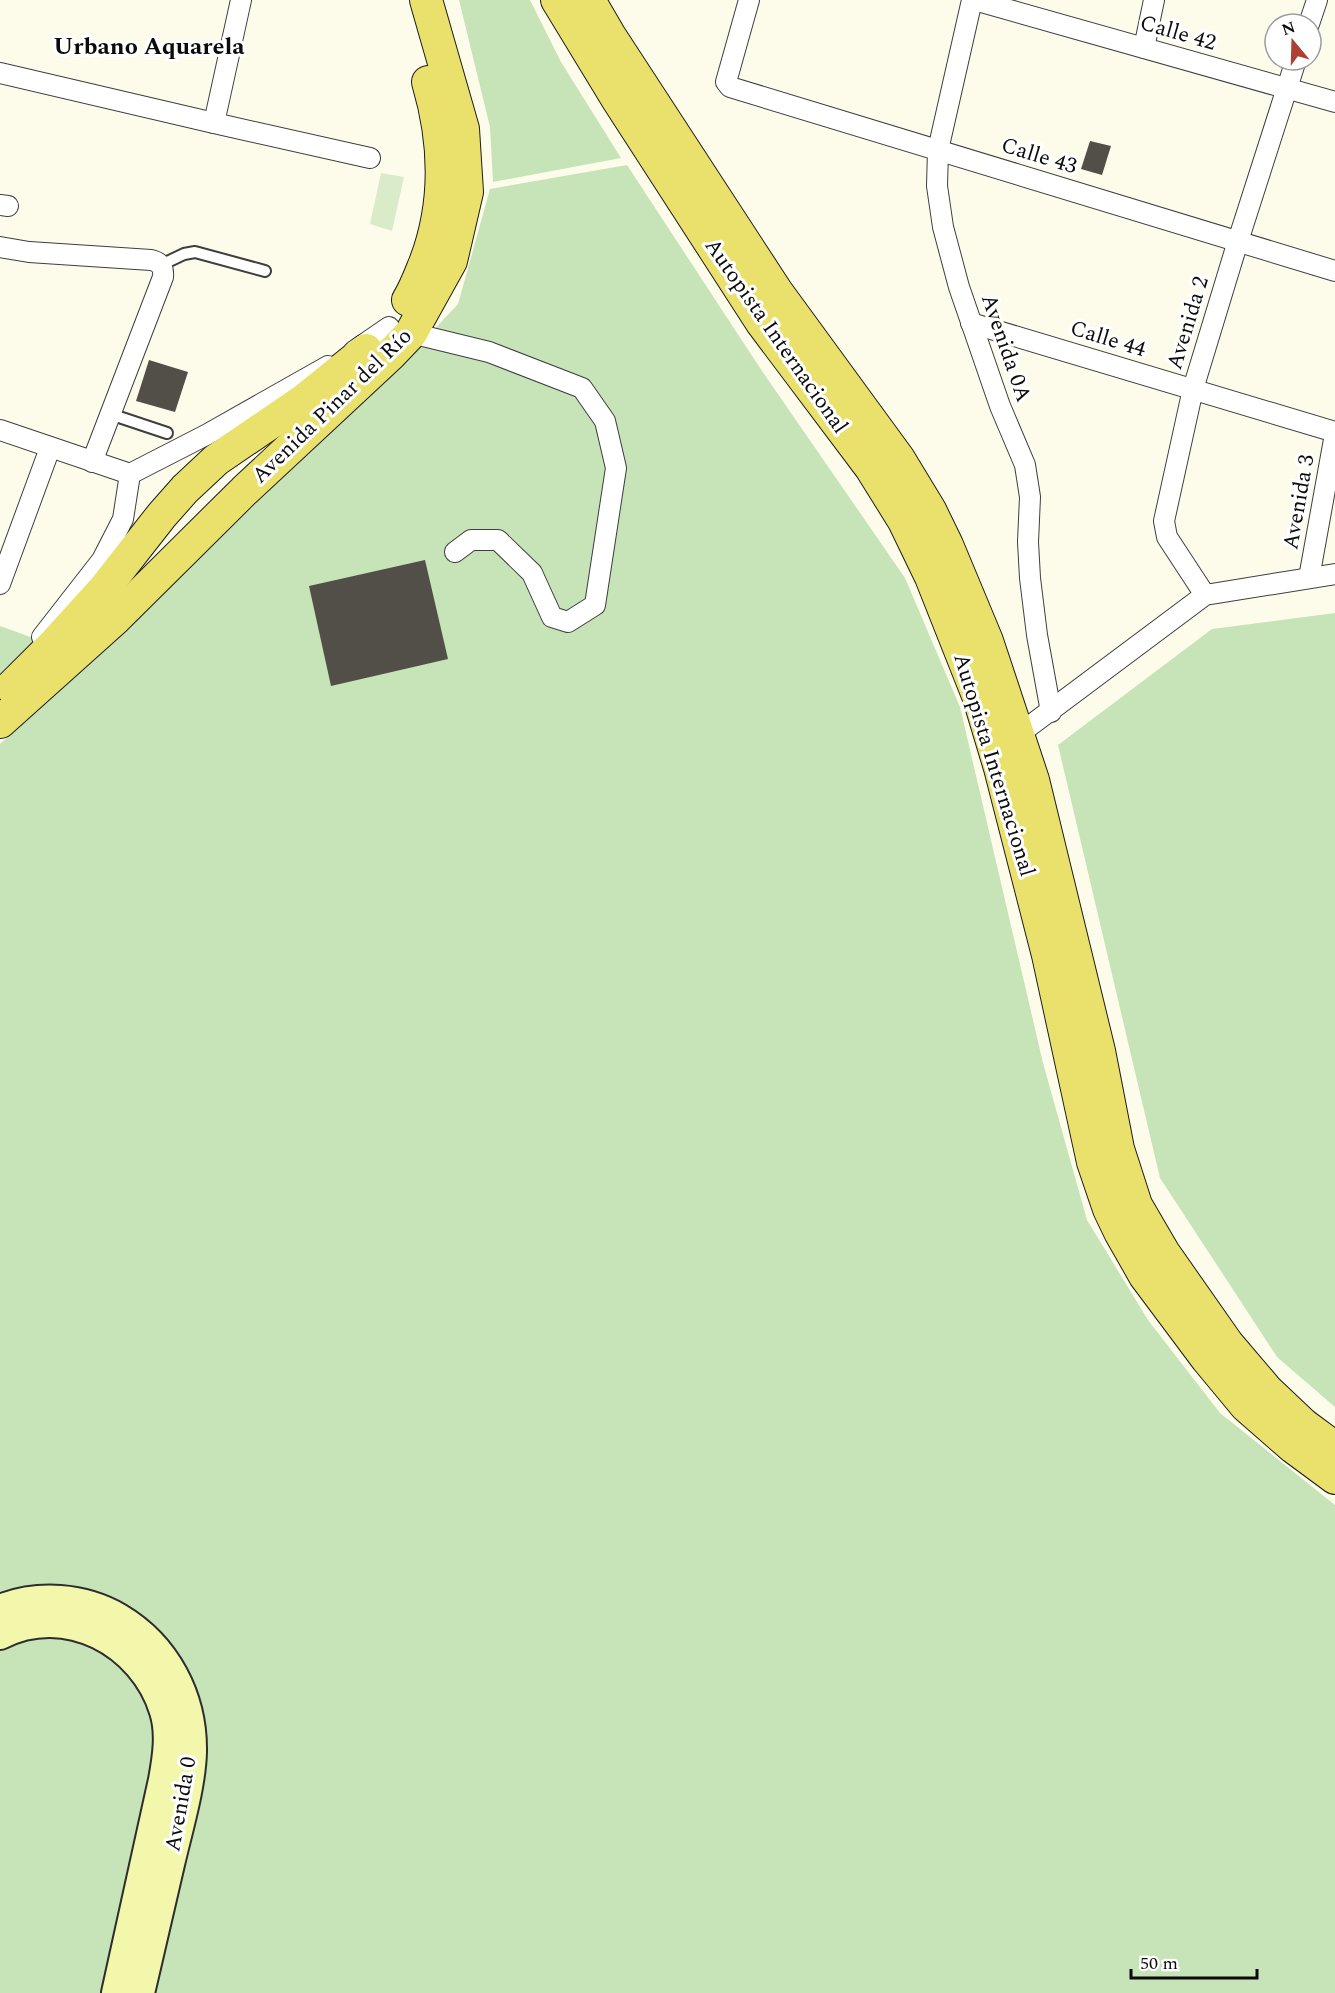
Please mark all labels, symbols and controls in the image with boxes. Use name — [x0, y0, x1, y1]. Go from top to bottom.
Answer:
street label: Calle 42 — [1136, 6, 1220, 60]
north arrow — [1263, 12, 1323, 72]
text: N — [1278, 15, 1299, 42]
district label: Urbano Aquarela — [53, 29, 245, 65]
street label: Calle 43 — [997, 129, 1081, 183]
street label: Autopista Internacional — [696, 232, 856, 440]
street label: Avenida 2 — [1158, 272, 1218, 374]
street label: Avenida 0A — [972, 289, 1040, 407]
street label: Calle 44 — [1066, 312, 1150, 366]
street label: Avenida Pinar del Río — [244, 321, 420, 491]
street label: Avenida 3 — [1274, 452, 1324, 552]
street label: Autopista Internacional — [944, 649, 1044, 881]
street label: Avenida 0 — [156, 1754, 206, 1854]
scale bar — [1131, 1942, 1257, 1980]
text: 50 m — [1140, 1950, 1178, 1977]

